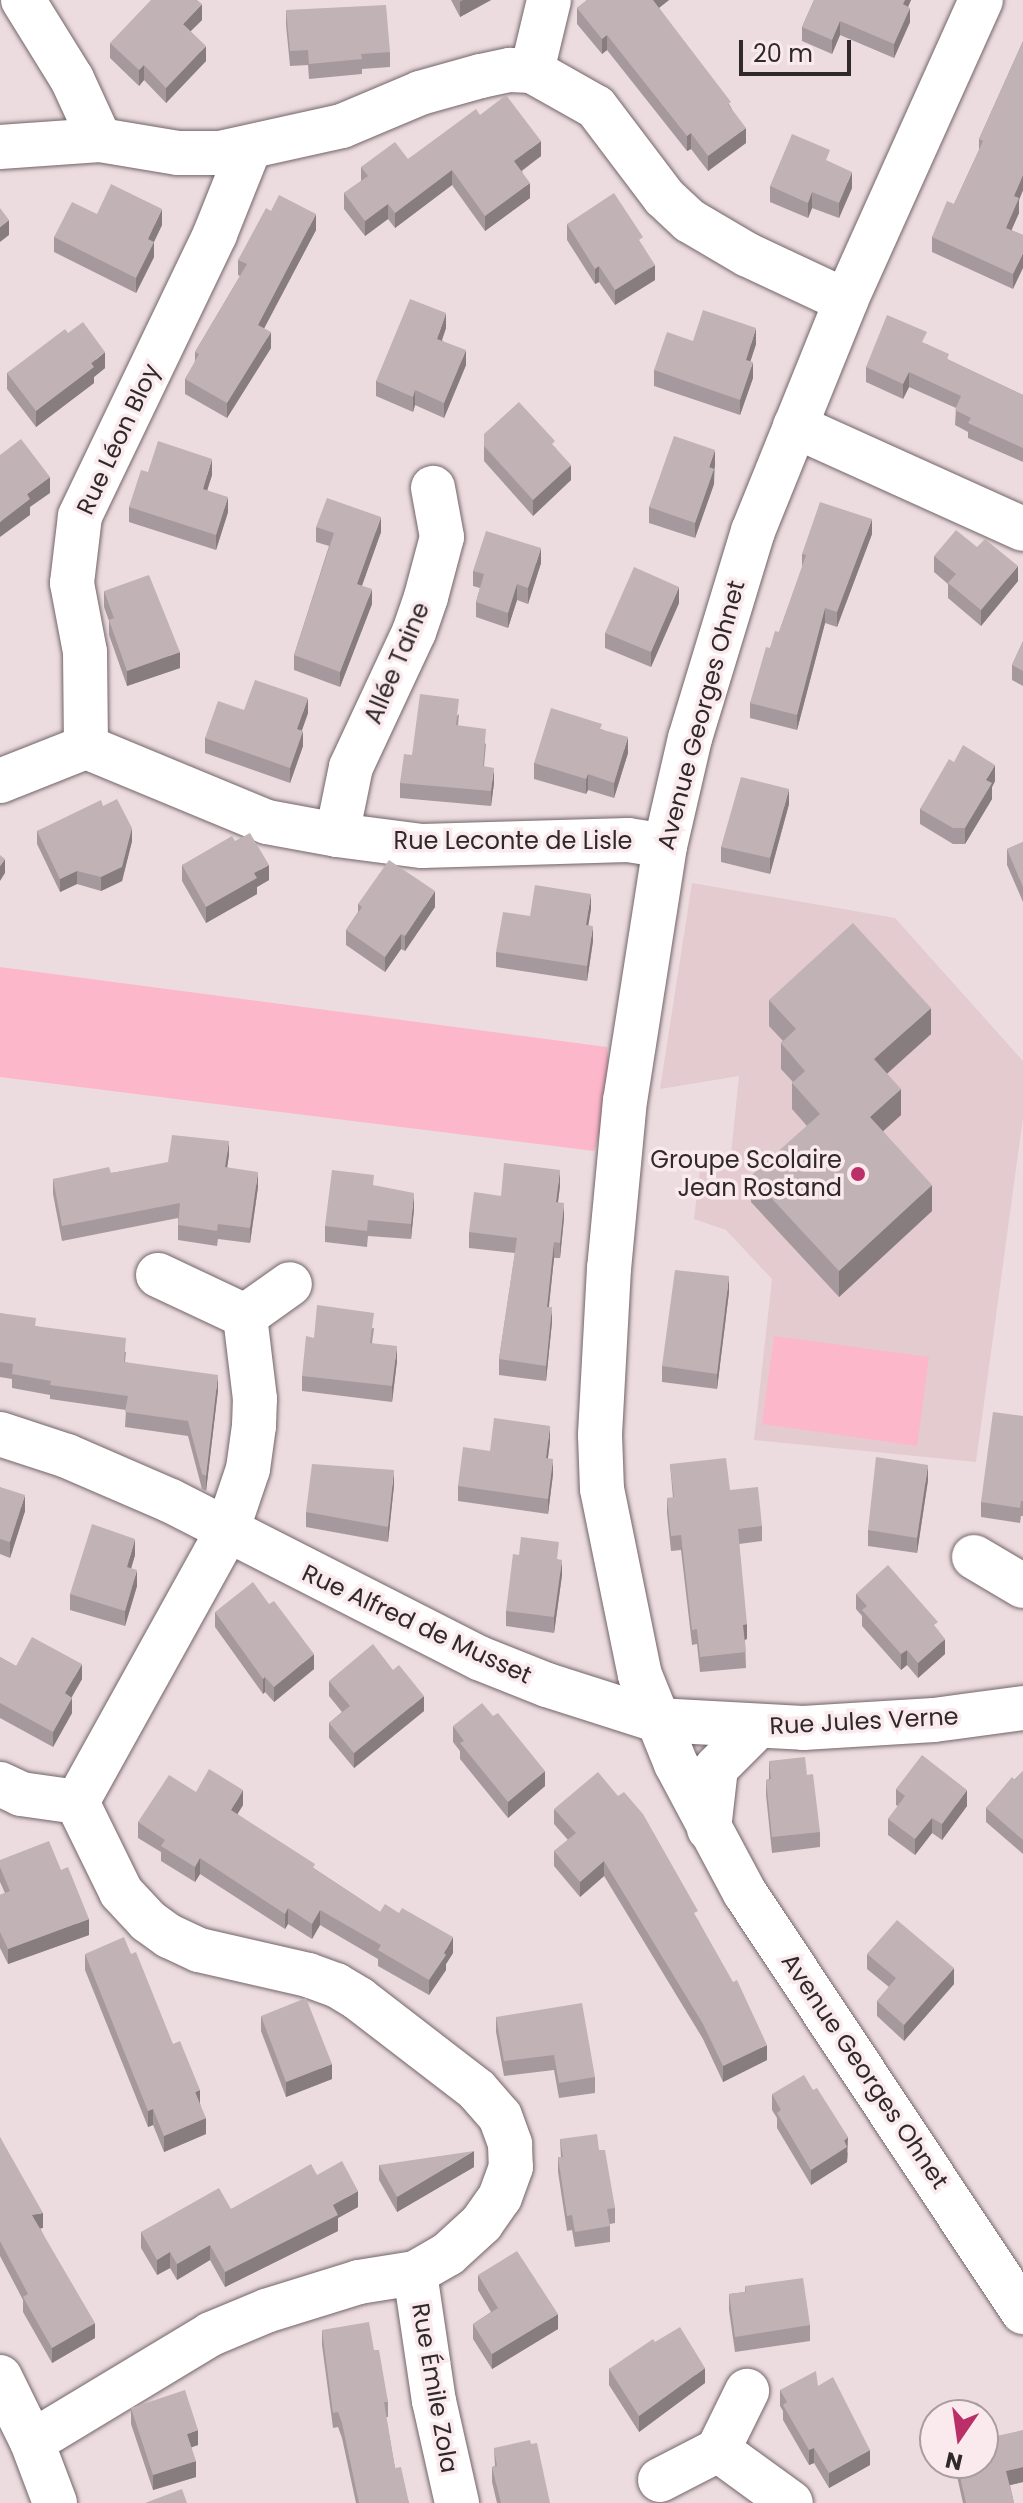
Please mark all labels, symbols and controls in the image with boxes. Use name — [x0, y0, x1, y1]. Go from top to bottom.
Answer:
scale bar — [743, 24, 855, 74]
text: 20 m — [753, 37, 813, 70]
street label: Rue Léon Bloy — [70, 359, 166, 519]
street label: Avenue Georges Ohnet — [651, 577, 751, 853]
street label: Allée Taine — [358, 598, 436, 728]
street label: Rue Leconte de Lisle — [394, 827, 632, 855]
place label: Groupe Scolaire Jean Rostand — [650, 1146, 842, 1202]
marker: Groupe Scolaire Jean Rostand — [849, 1165, 867, 1183]
street label: Rue Alfred de Musset — [298, 1558, 536, 1690]
street label: Rue Jules Verne — [769, 1702, 959, 1740]
street label: Avenue Georges Ohnet — [775, 1948, 955, 2194]
street label: Rue Émile Zola — [406, 2301, 464, 2475]
north arrow — [919, 2399, 999, 2479]
text: N — [942, 2444, 965, 2478]

